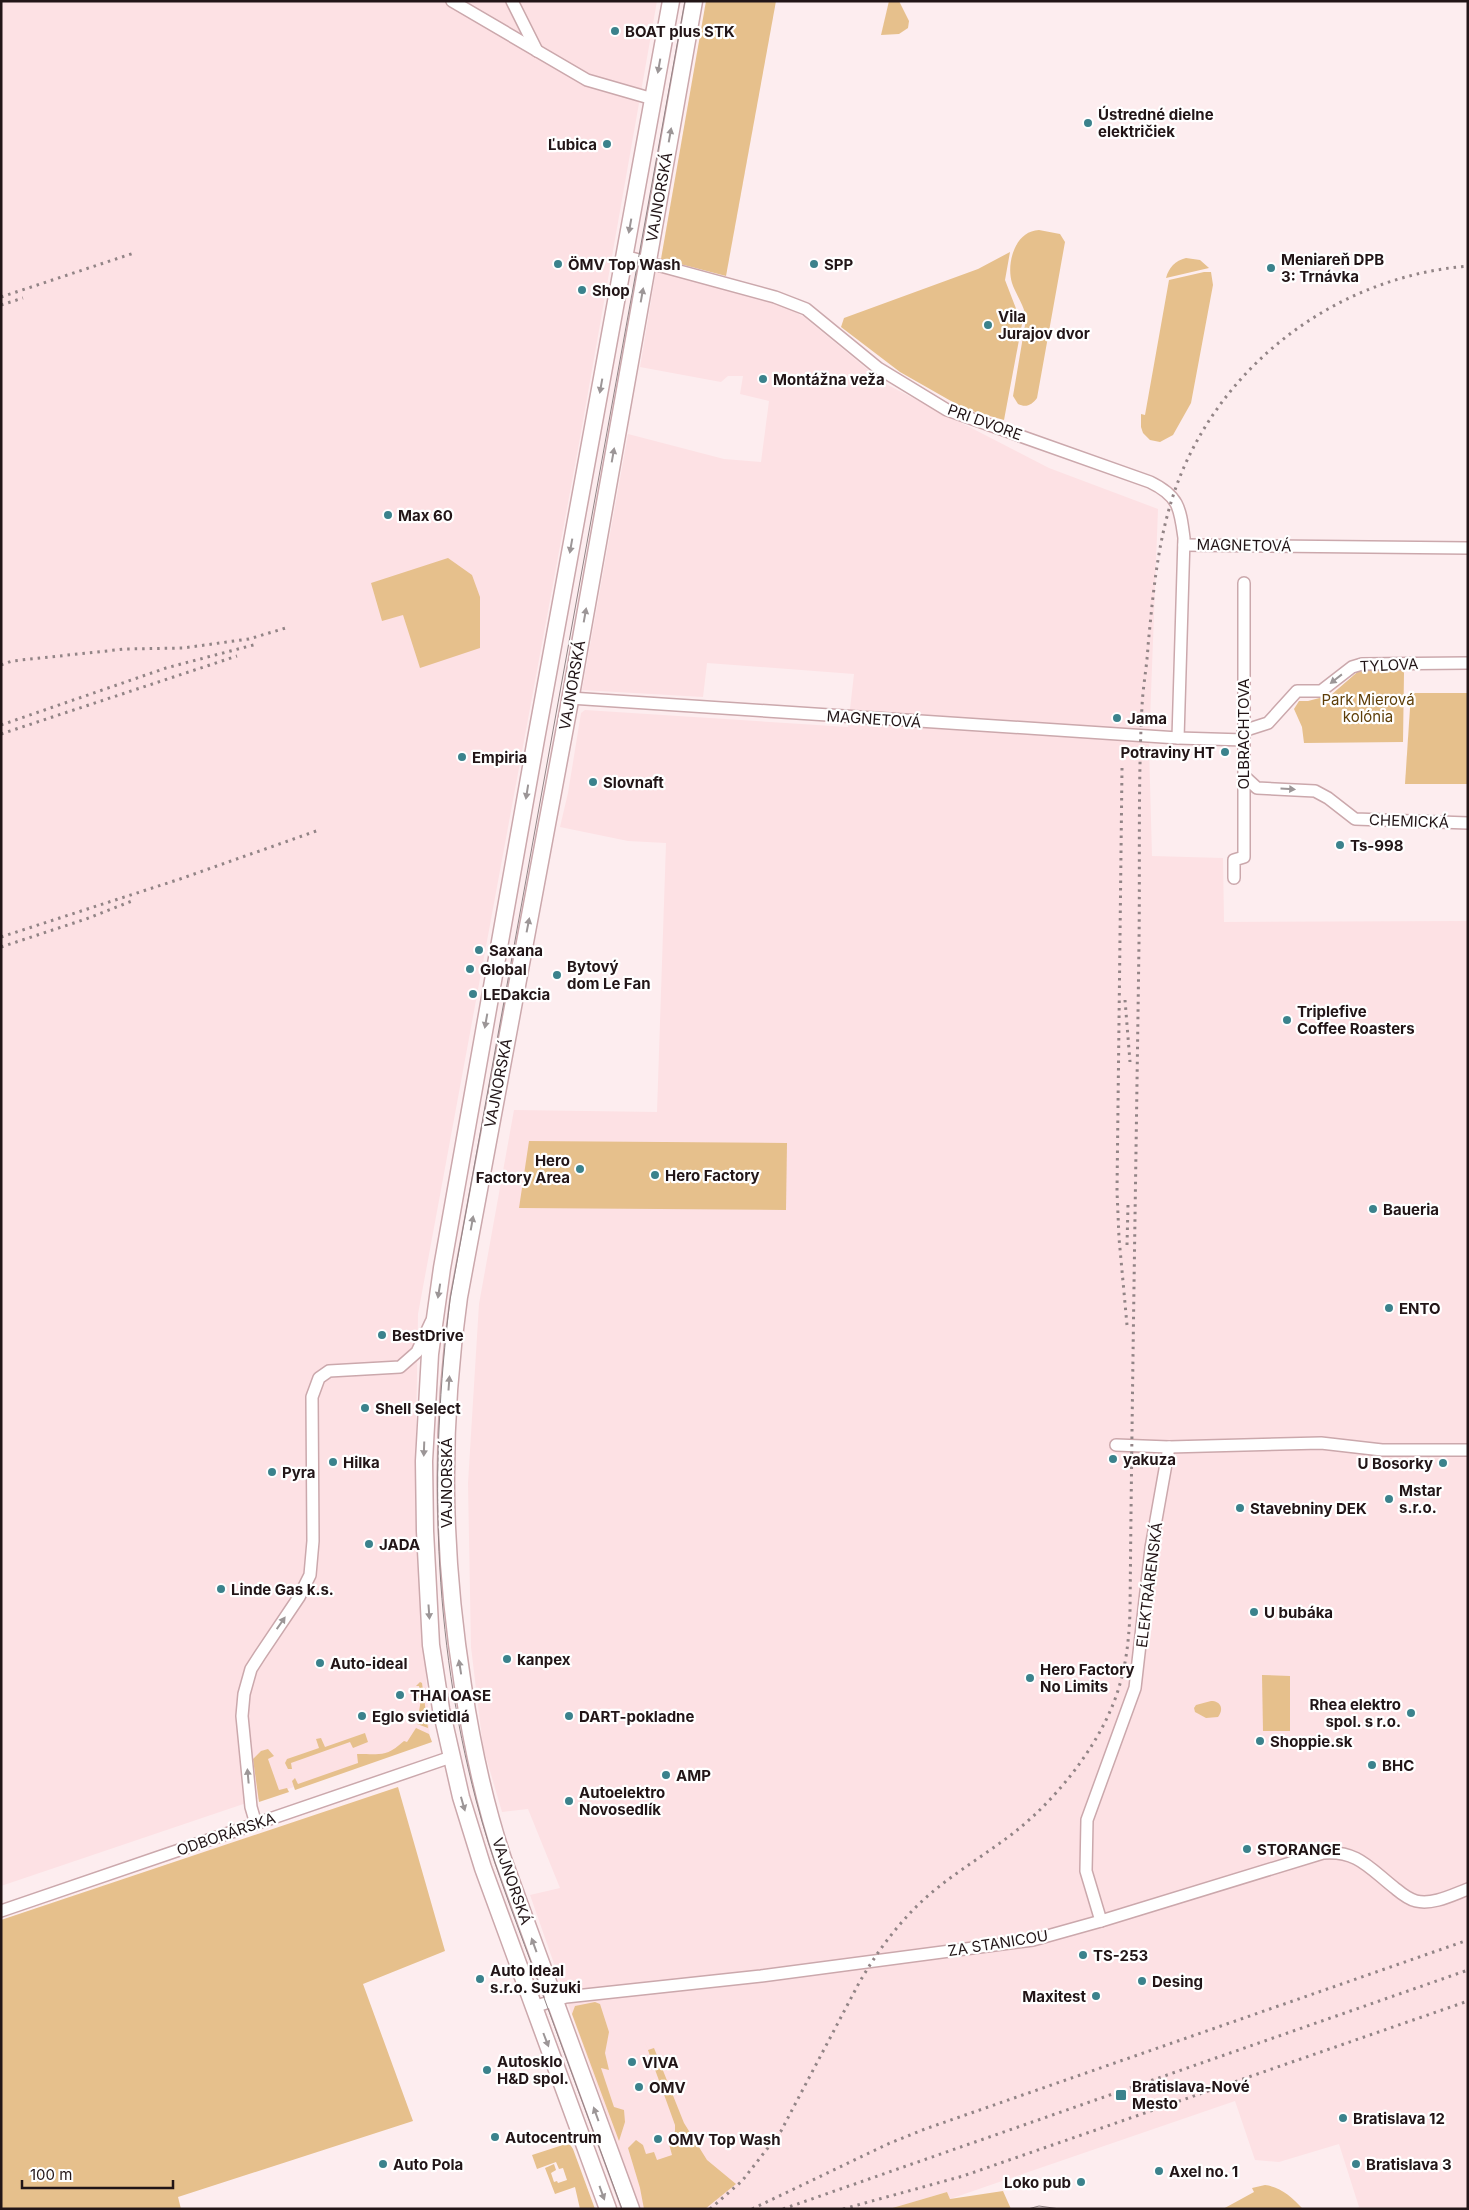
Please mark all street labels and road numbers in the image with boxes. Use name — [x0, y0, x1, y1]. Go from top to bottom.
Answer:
street label: VAJNORSKÁ — [642, 151, 676, 243]
street label: PRI DVORE — [945, 400, 1025, 444]
street label: MAGNETOVÁ — [1196, 535, 1292, 555]
street label: VAJNORSKÁ — [555, 639, 589, 731]
street label: TYLOVA — [1359, 654, 1419, 676]
street label: OLBRACHTOVA — [1234, 678, 1253, 790]
street label: MAGNETOVÁ — [826, 706, 922, 732]
street label: CHEMICKÁ — [1369, 810, 1449, 832]
street label: VAJNORSKÁ — [480, 1037, 516, 1129]
street label: VAJNORSKÁ — [437, 1438, 456, 1528]
street label: ELEKTRÁRENSKÁ — [1132, 1521, 1166, 1649]
street label: ODBORÁRSKA — [174, 1808, 278, 1860]
street label: VAJNORSKÁ — [488, 1835, 536, 1927]
street label: ZA STANICOU — [946, 1926, 1050, 1960]

